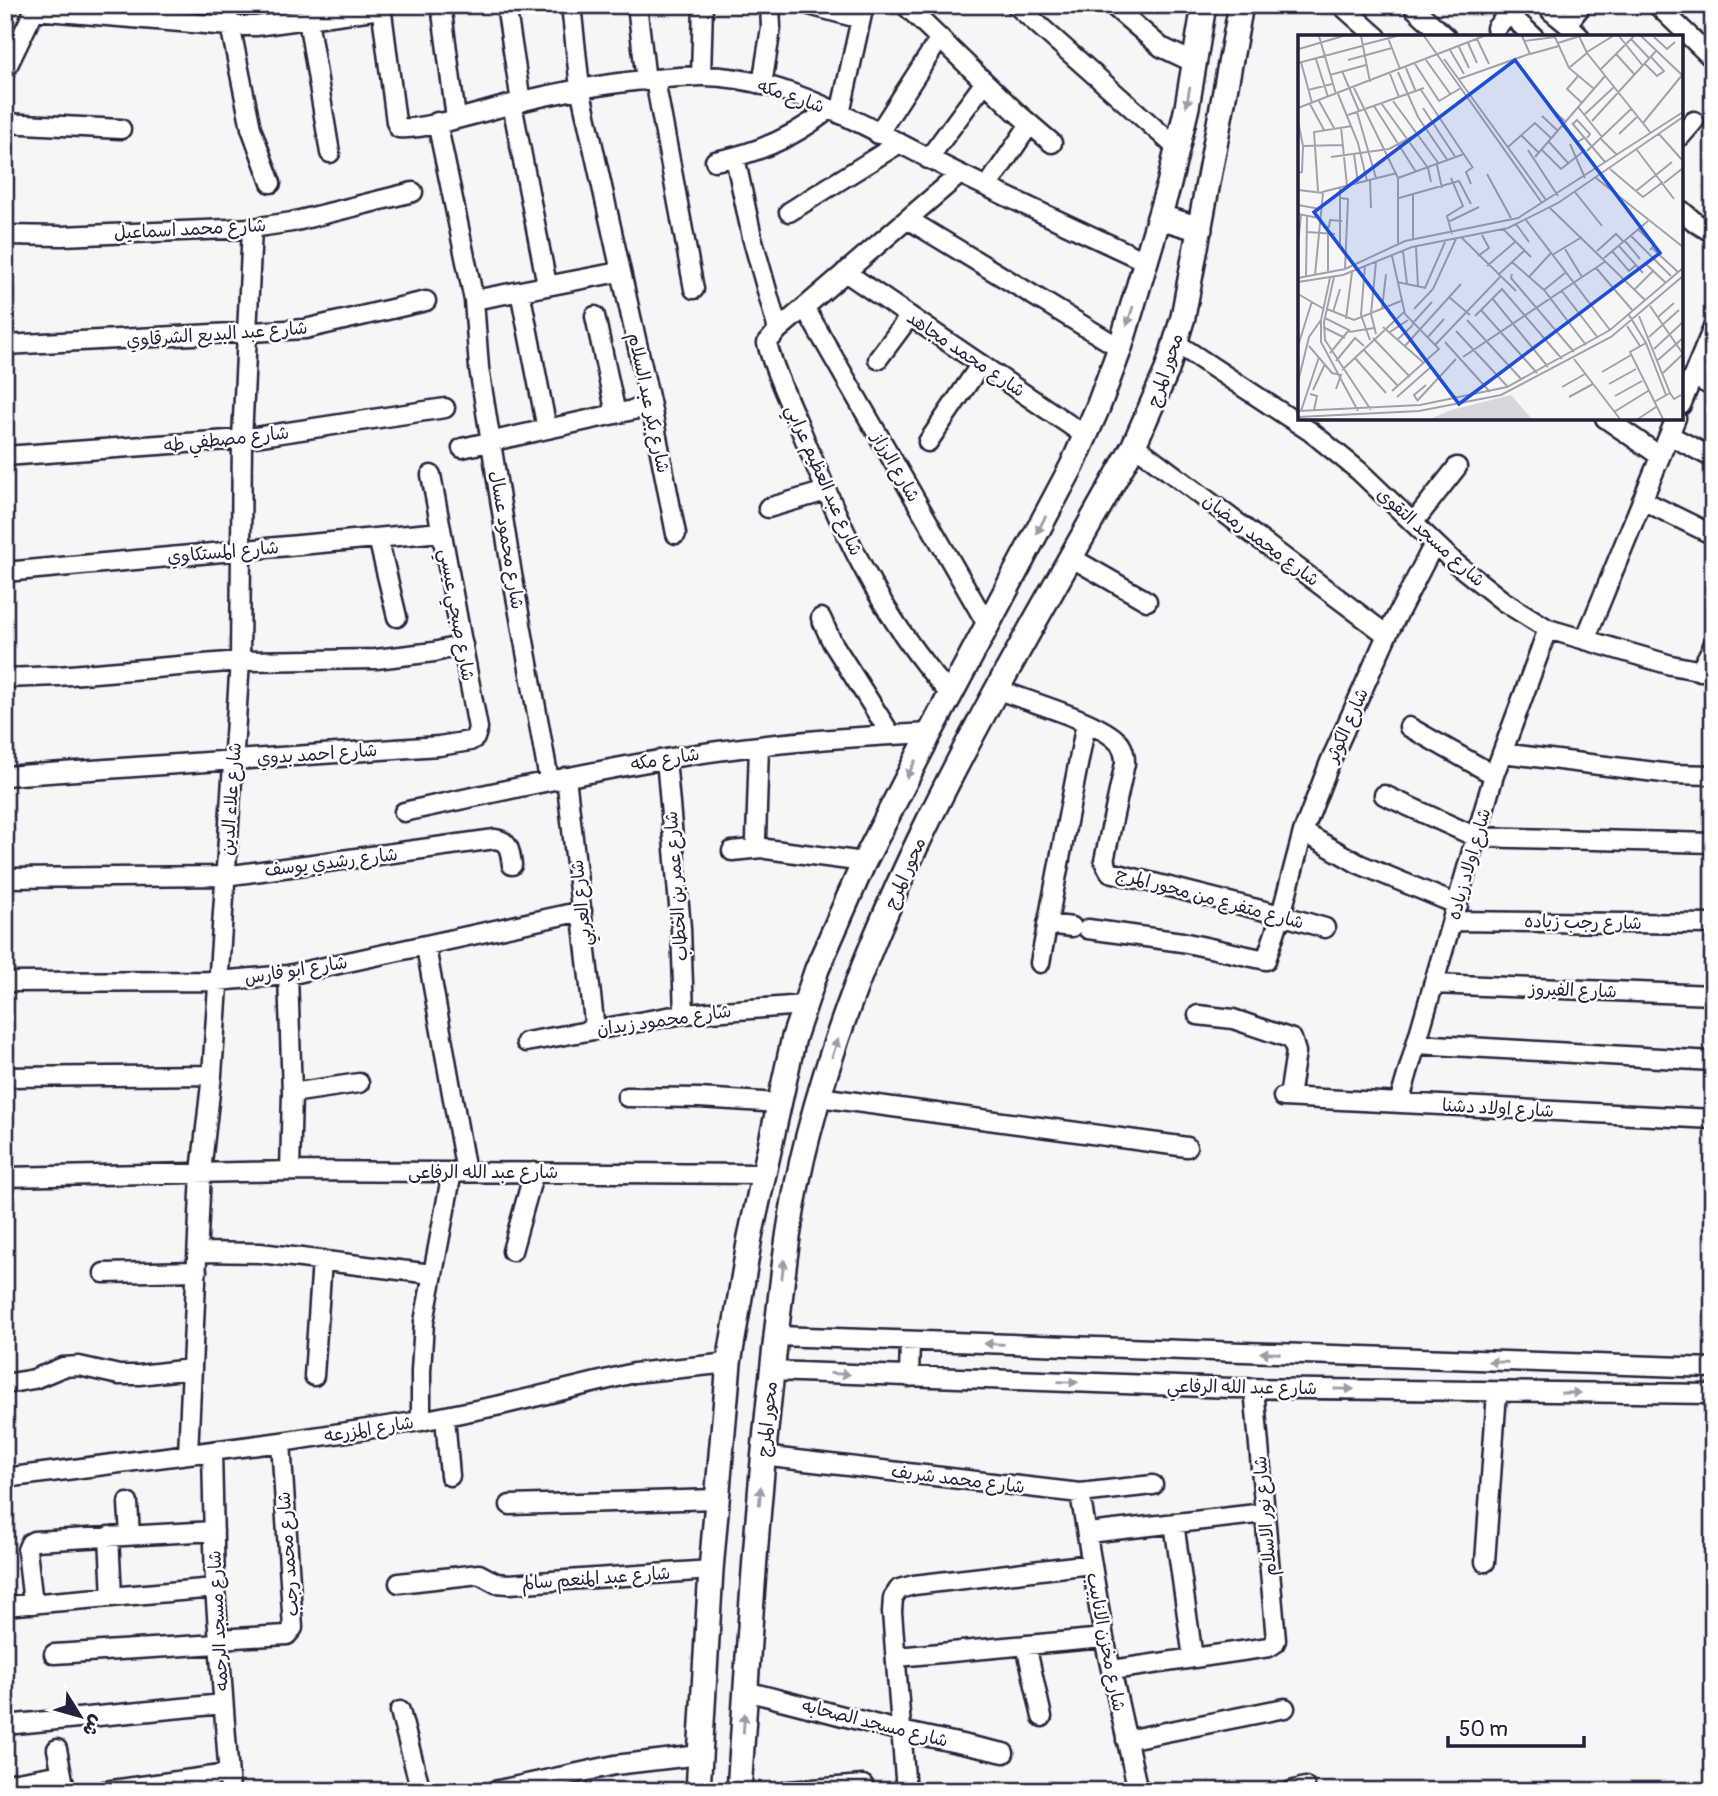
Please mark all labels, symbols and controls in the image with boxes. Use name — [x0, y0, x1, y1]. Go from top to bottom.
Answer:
inset map — [1298, 35, 1683, 420]
street label: شارع مكه — [754, 74, 827, 119]
one-way arrow — [1183, 86, 1194, 108]
street label: شارع محمد اسماعيل — [113, 214, 267, 245]
street label: شارع محمد مجاهد — [902, 306, 1029, 403]
one-way arrow — [1124, 306, 1135, 327]
street label: شارع عبد البديع الشرقاوي — [126, 317, 308, 353]
street label: محور المرج — [1142, 330, 1189, 410]
street label: شارع بكر عبد السلام — [621, 331, 675, 476]
street label: شارع عبد العظيم عرابي — [776, 401, 867, 561]
street label: شارع مصطفي طه — [162, 421, 291, 462]
street label: شارع الرزاز — [865, 426, 925, 506]
street label: شارع محمود عسال — [484, 469, 529, 611]
street label: شارع مسجد التقوى — [1372, 483, 1490, 592]
street label: شارع محمد رمضان — [1198, 489, 1324, 592]
one-way arrow — [1036, 516, 1048, 536]
street label: شارع المستكاوي — [166, 536, 280, 570]
street label: شارع صبحي عيسي — [430, 547, 479, 684]
street label: شارع الكوثر — [1320, 685, 1374, 768]
street label: شارع احمد بدوي — [256, 739, 378, 771]
street label: شارع علاء الدين — [216, 742, 247, 856]
street label: شارع مكه — [629, 743, 701, 776]
one-way arrow — [906, 759, 917, 779]
street label: شارع اولاد زياده — [1443, 806, 1496, 923]
street label: شارع عمر بن الخطاب — [660, 810, 693, 962]
street label: محور المرج — [879, 834, 931, 913]
street label: شارع رشدي يوسف — [263, 843, 399, 883]
street label: شارع العربي — [566, 858, 601, 947]
street label: شارع متفرع من محور المرج — [1113, 862, 1306, 935]
street label: شارع رجب زياده — [1524, 910, 1642, 935]
street label: شارع ابو فارس — [243, 951, 349, 990]
street label: شارع الفيروز — [1527, 977, 1617, 1004]
street label: شارع محمود زيدان — [595, 1000, 733, 1041]
one-way arrow — [830, 1038, 840, 1059]
street label: شارع اولاد دشنا — [1441, 1094, 1555, 1123]
street label: شارع عبد الله الرفاعى — [408, 1161, 558, 1184]
one-way arrow — [777, 1258, 788, 1280]
one-way arrow — [983, 1338, 1005, 1349]
one-way arrow — [1259, 1348, 1281, 1359]
one-way arrow — [1486, 1356, 1508, 1367]
one-way arrow — [829, 1369, 851, 1380]
street label: شارع عبد الله الرفاعي — [1167, 1375, 1317, 1404]
one-way arrow — [1057, 1377, 1079, 1388]
street label: محور المرج — [752, 1380, 783, 1458]
one-way arrow — [1333, 1383, 1355, 1395]
one-way arrow — [1561, 1387, 1583, 1399]
street label: شارع المزرعه — [323, 1411, 416, 1448]
street label: شارع نور الاسلام — [1249, 1455, 1284, 1577]
street label: شارع محمد شريف — [890, 1460, 1026, 1499]
one-way arrow — [755, 1484, 766, 1506]
street label: شارع محمد رجب — [273, 1491, 304, 1617]
street label: شارع مسجد الرحمه — [203, 1550, 234, 1692]
street label: شارع عبد المنعم سالم — [521, 1562, 671, 1597]
street label: شارع مخزن الانابيب — [1081, 1571, 1130, 1714]
north arrow — [46, 1680, 116, 1750]
street label: شارع مسجد الصحابه — [799, 1694, 950, 1753]
scale bar — [1448, 1705, 1585, 1749]
text: ش — [77, 1710, 109, 1741]
one-way arrow — [739, 1711, 750, 1733]
text: 50 m — [1459, 1716, 1508, 1743]

